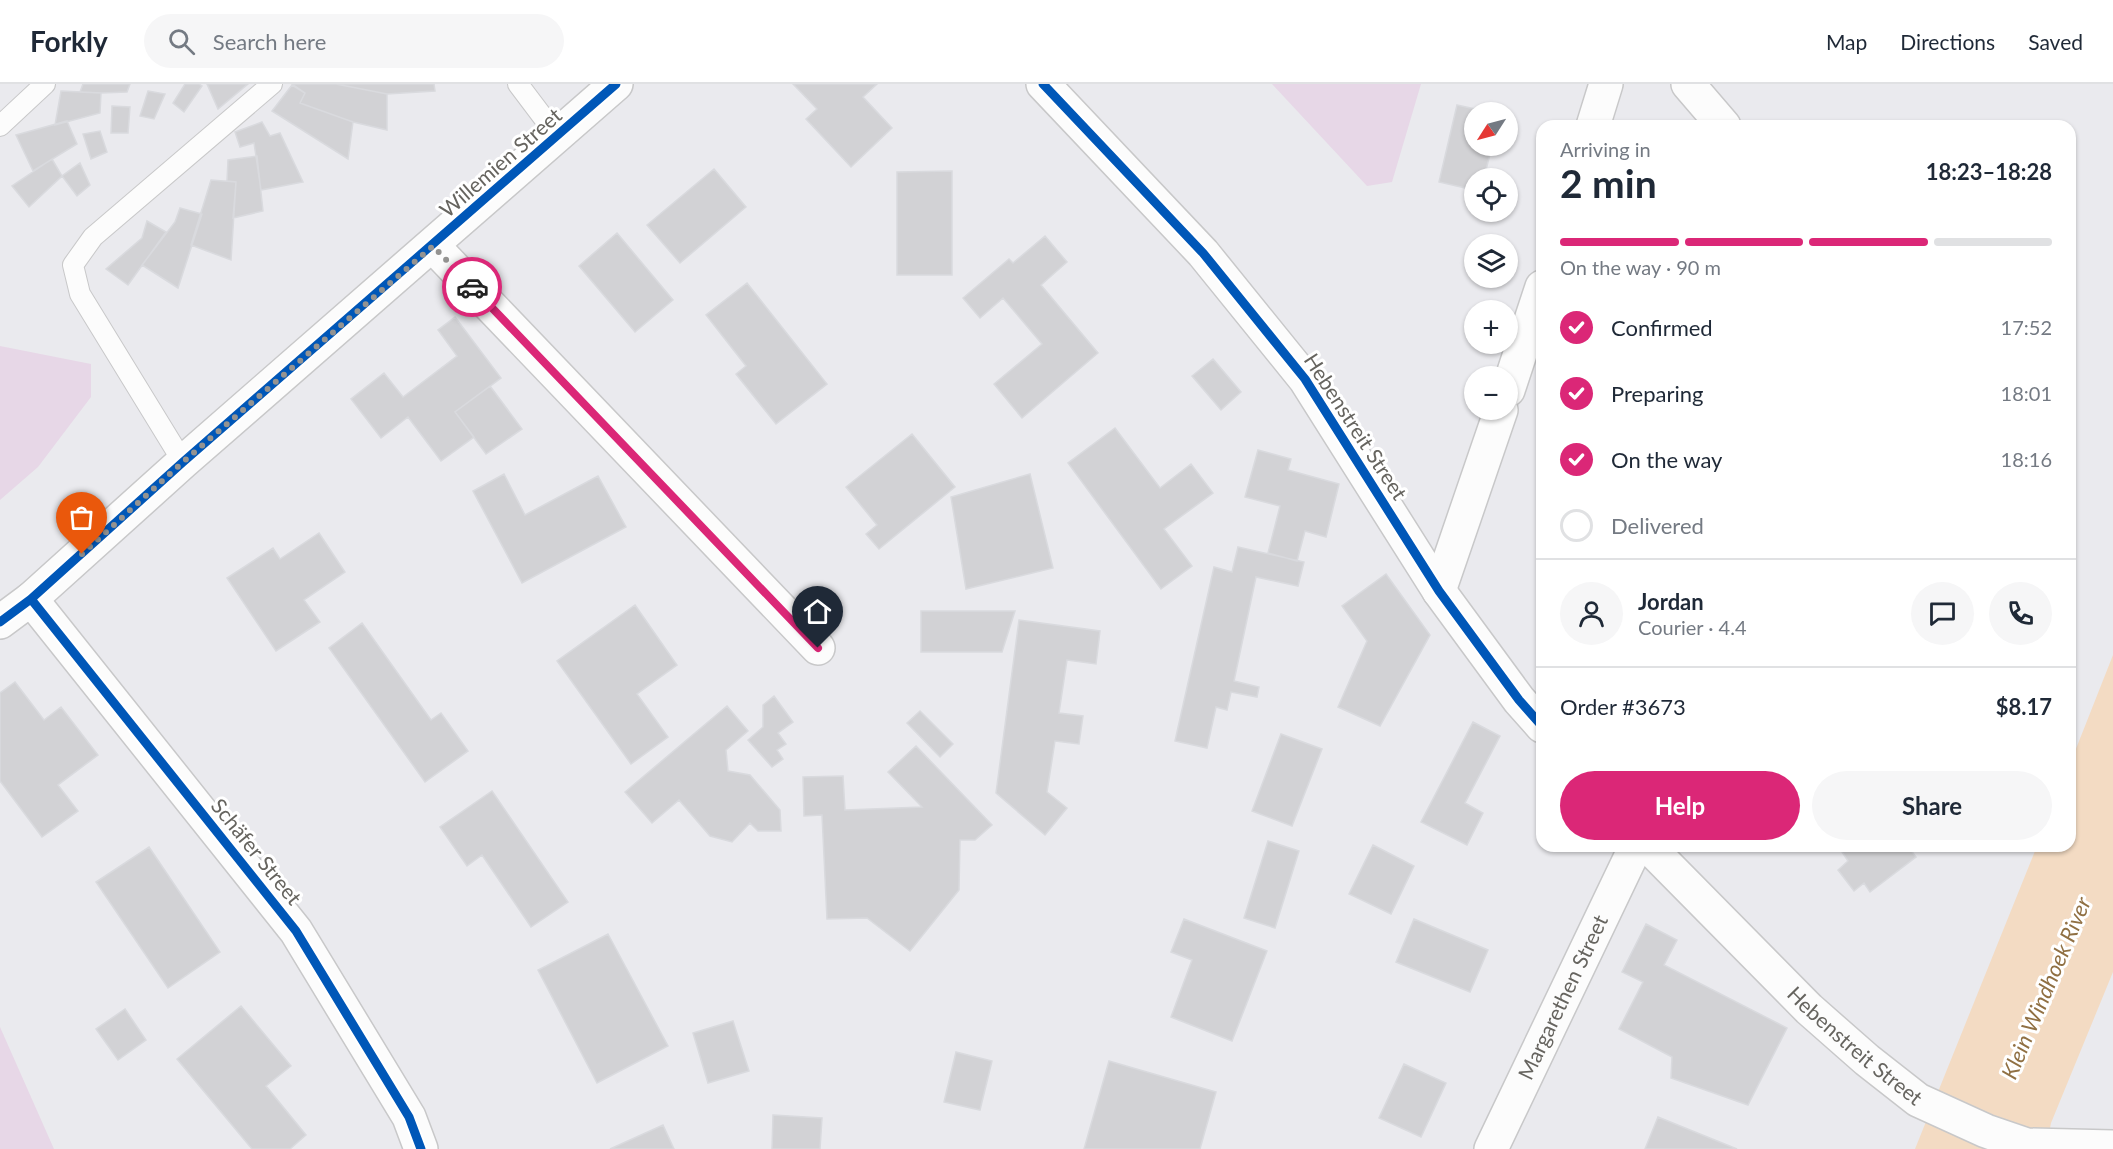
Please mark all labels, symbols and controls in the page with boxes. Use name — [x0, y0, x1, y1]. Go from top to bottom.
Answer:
search box — [144, 14, 564, 68]
text: Forkly — [30, 24, 108, 58]
icon: search — [165, 25, 198, 58]
text: Search here — [213, 28, 326, 55]
text: Map — [1826, 29, 1867, 54]
text: Directions — [1900, 29, 1995, 54]
text: Saved — [2028, 29, 2083, 54]
street label: Willemien Street — [434, 102, 566, 222]
north arrow — [1464, 102, 1518, 156]
map controls — [1464, 102, 1518, 420]
text: Arriving in — [1560, 137, 1651, 161]
text: 18:23–18:28 — [1926, 158, 2052, 185]
text: 2 min — [1560, 160, 1657, 206]
button: locate — [1464, 168, 1518, 222]
button: layers — [1464, 234, 1518, 288]
text: On the way · 90 m — [1560, 255, 1721, 279]
courier — [442, 257, 502, 317]
icon: car — [456, 271, 489, 304]
button: + — [1464, 300, 1518, 354]
icon: check — [1560, 311, 1593, 344]
text: Confirmed — [1611, 314, 1713, 341]
text: 17:52 — [2001, 315, 2052, 339]
street label: Hebenstreit Street — [1300, 348, 1413, 504]
button: − — [1464, 366, 1518, 420]
icon: check — [1560, 377, 1593, 410]
text: Preparing — [1611, 380, 1703, 407]
text: 18:01 — [2001, 381, 2052, 405]
icon: check — [1560, 443, 1593, 476]
text: On the way — [1611, 446, 1722, 473]
text: 18:16 — [2001, 447, 2052, 471]
pin — [56, 492, 107, 554]
icon: bag — [65, 501, 98, 534]
text: Delivered — [1611, 512, 1704, 539]
button: person — [1560, 582, 1623, 645]
button: chat — [1911, 582, 1974, 645]
button: phone — [1989, 582, 2052, 645]
pin — [792, 586, 843, 648]
text: Jordan — [1638, 588, 1704, 615]
icon: home — [801, 595, 834, 628]
text: Courier · 4.4 — [1638, 615, 1747, 639]
text: Order #3673 — [1560, 693, 1686, 720]
text: $8.17 — [1996, 693, 2052, 720]
button: Help — [1560, 771, 1800, 840]
button: Share — [1812, 771, 2052, 840]
street label: Schäfer Street — [207, 793, 308, 910]
water label: Klein Windhoek River — [1995, 892, 2096, 1083]
street label: Margarethen Street — [1512, 910, 1612, 1083]
street label: Hebenstreit Street — [1783, 981, 1928, 1110]

